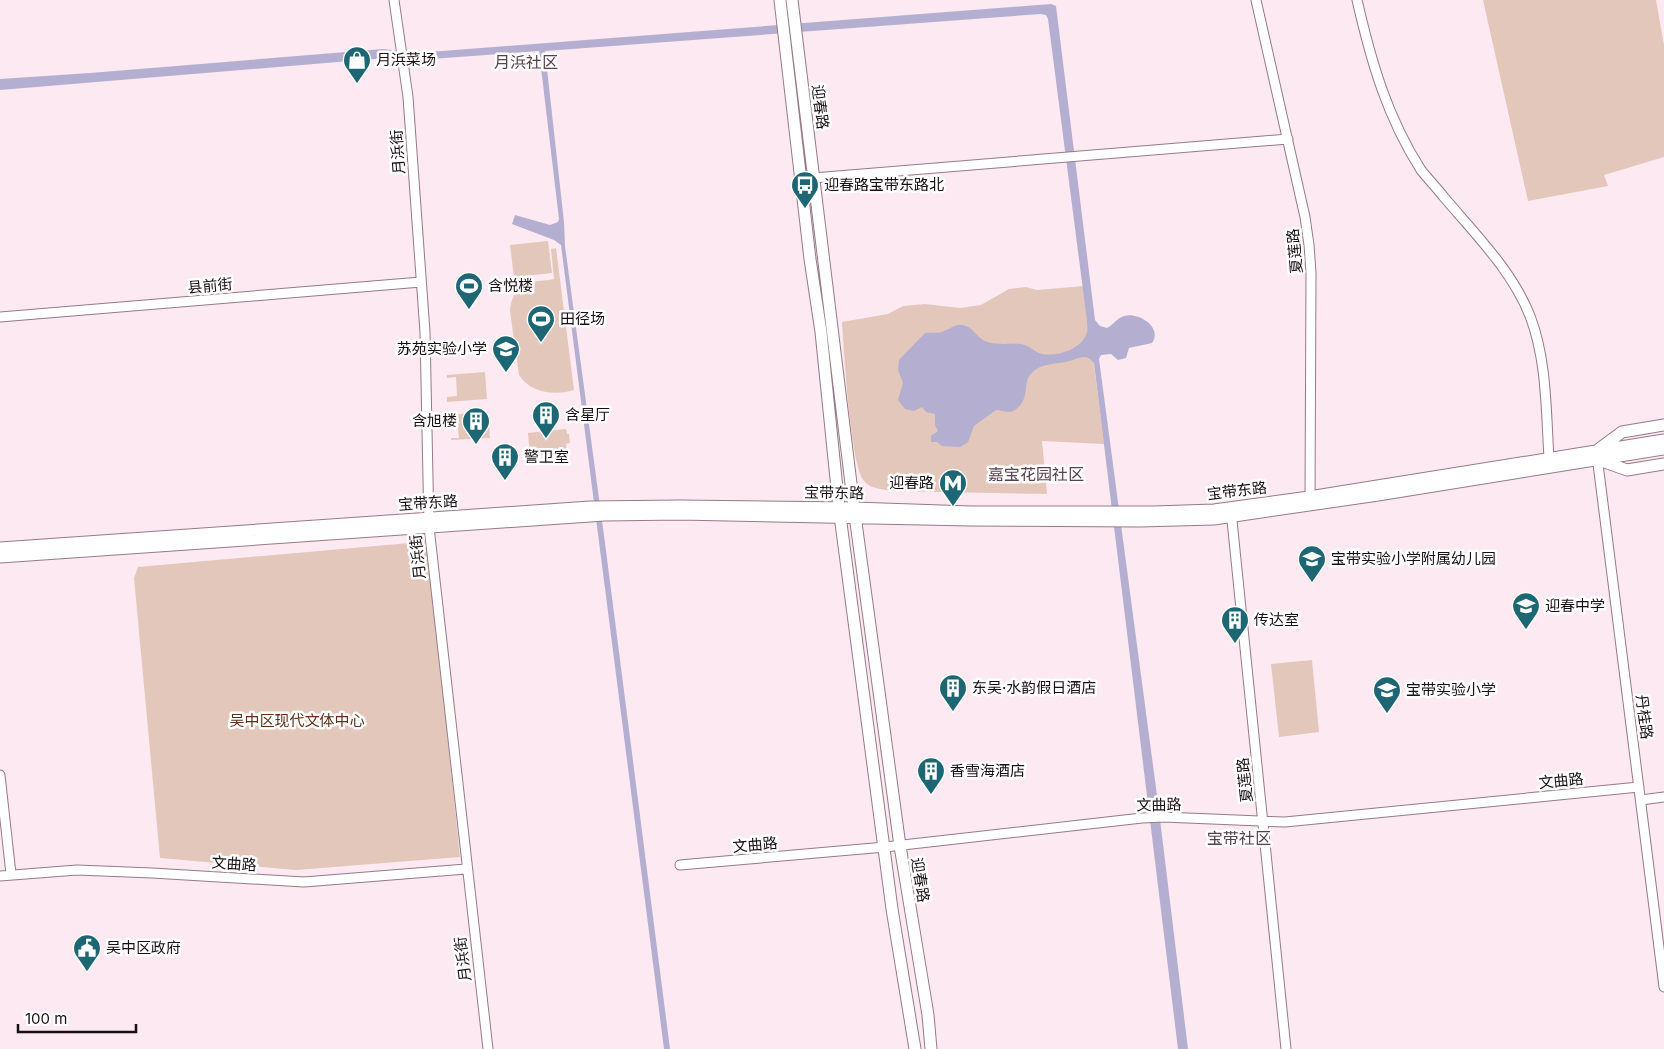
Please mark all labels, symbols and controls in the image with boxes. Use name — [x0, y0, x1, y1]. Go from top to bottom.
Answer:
shop icon: 月浜菜场 — [342, 45, 372, 84]
place label: 月浜菜场 — [376, 50, 436, 69]
district label: 月浜社区 — [494, 52, 558, 72]
street label: 迎春路 — [808, 83, 833, 130]
street label: 月浜街 — [386, 129, 409, 175]
bus stop icon: 迎春路宝带东路北 — [790, 170, 820, 209]
place label: 迎春路宝带东路北 — [824, 175, 944, 194]
street label: 夏莲路 — [1283, 228, 1306, 274]
sports icon: 含悦楼 — [454, 271, 484, 310]
street label: 县前街 — [187, 274, 233, 297]
place label: 含悦楼 — [488, 276, 533, 295]
sports icon: 田径场 — [526, 304, 556, 343]
place label: 田径场 — [560, 309, 605, 328]
school or university icon: 苏苑实验小学 — [491, 334, 521, 373]
place label: 苏苑实验小学 — [397, 339, 487, 358]
building icon: 含星厅 — [531, 400, 561, 439]
place label: 含星厅 — [565, 405, 610, 424]
building icon: 含旭楼 — [461, 406, 491, 445]
place label: 含旭楼 — [412, 411, 457, 430]
building icon: 警卫室 — [490, 442, 520, 481]
place label: 警卫室 — [524, 447, 569, 466]
district label: 嘉宝花园社区 — [988, 464, 1084, 484]
metro station icon: 迎春路 — [938, 468, 968, 507]
place label: 迎春路 — [889, 473, 934, 492]
street label: 宝带东路 — [1206, 477, 1268, 504]
street label: 宝带东路 — [804, 482, 864, 503]
street label: 宝带东路 — [397, 491, 459, 514]
street label: 月浜街 — [406, 534, 429, 580]
school or university icon: 宝带实验小学附属幼儿园 — [1297, 544, 1327, 583]
place label: 宝带实验小学附属幼儿园 — [1331, 549, 1496, 568]
school or university icon: 迎春中学 — [1511, 591, 1541, 630]
place label: 迎春中学 — [1545, 596, 1605, 615]
building icon: 传达室 — [1220, 605, 1250, 644]
place label: 传达室 — [1254, 610, 1299, 629]
building icon: 东吴·水韵假日酒店 — [938, 673, 968, 712]
school or university icon: 宝带实验小学 — [1372, 675, 1402, 714]
place label: 东吴·水韵假日酒店 — [972, 678, 1096, 697]
place label: 宝带实验小学 — [1406, 680, 1496, 699]
street label: 丹桂路 — [1632, 693, 1657, 740]
park label: 吴中区现代文体中心 — [229, 711, 365, 730]
building icon: 香雪海酒店 — [916, 756, 946, 795]
street label: 夏莲路 — [1233, 757, 1256, 803]
place label: 香雪海酒店 — [950, 761, 1025, 780]
street label: 文曲路 — [1538, 769, 1584, 792]
street label: 文曲路 — [1136, 795, 1182, 814]
district label: 宝带社区 — [1207, 828, 1271, 848]
street label: 文曲路 — [732, 833, 778, 856]
street label: 文曲路 — [211, 852, 257, 875]
street label: 迎春路 — [908, 856, 933, 904]
public building icon: 吴中区政府 — [72, 933, 102, 972]
street label: 月浜街 — [450, 936, 475, 983]
place label: 吴中区政府 — [106, 938, 181, 957]
scale bar — [18, 1002, 135, 1034]
text: 100 m — [25, 1009, 67, 1028]

